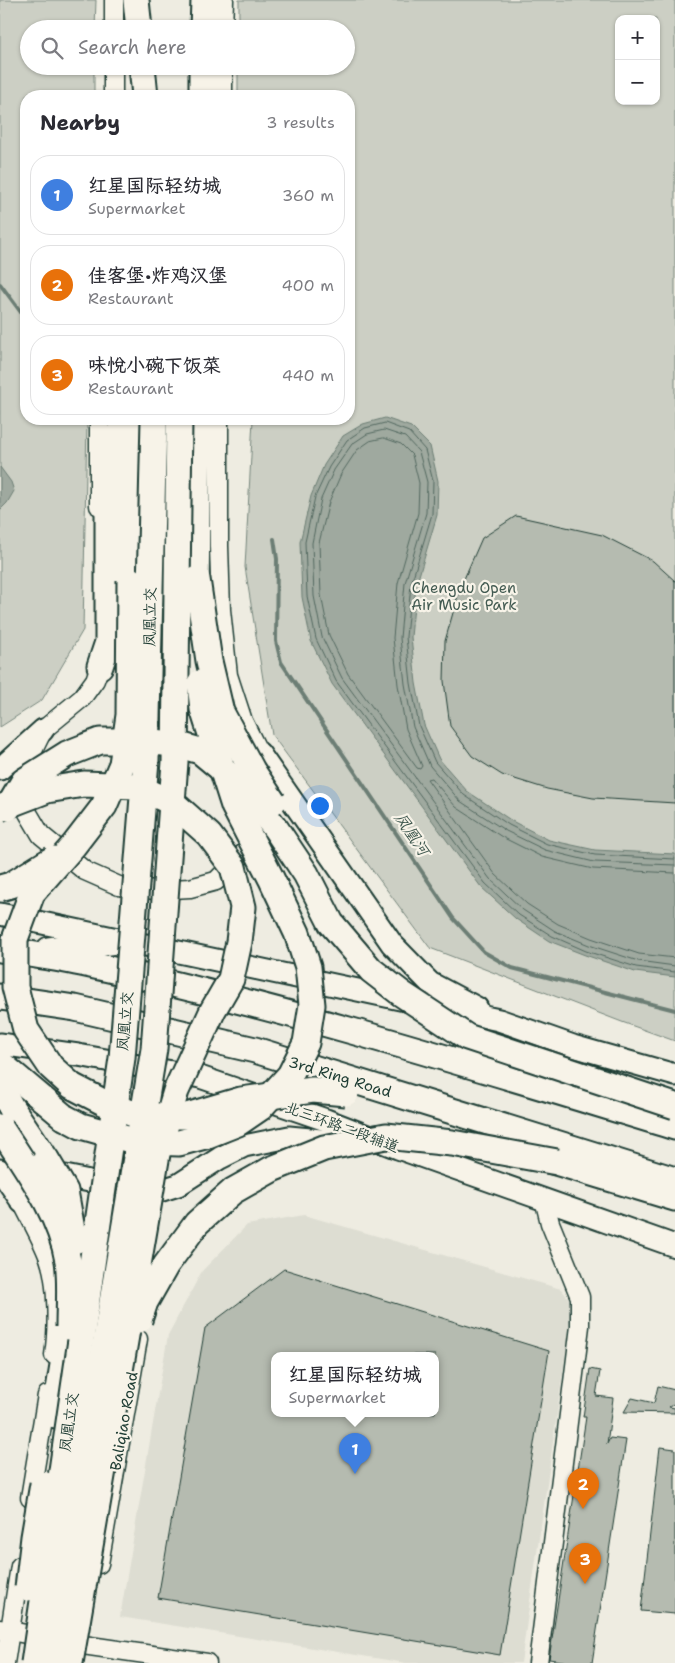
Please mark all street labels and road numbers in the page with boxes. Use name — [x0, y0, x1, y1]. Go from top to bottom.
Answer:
street label: 凤凰立交 — [139, 587, 161, 647]
street label: 凤凰立交 — [112, 990, 138, 1052]
street label: 3rd Ring Road — [286, 1052, 394, 1102]
street label: 北三环路二段辅道 — [282, 1097, 402, 1157]
street label: Baliqiao Road — [105, 1369, 143, 1472]
street label: 凤凰立交 — [55, 1391, 83, 1453]

